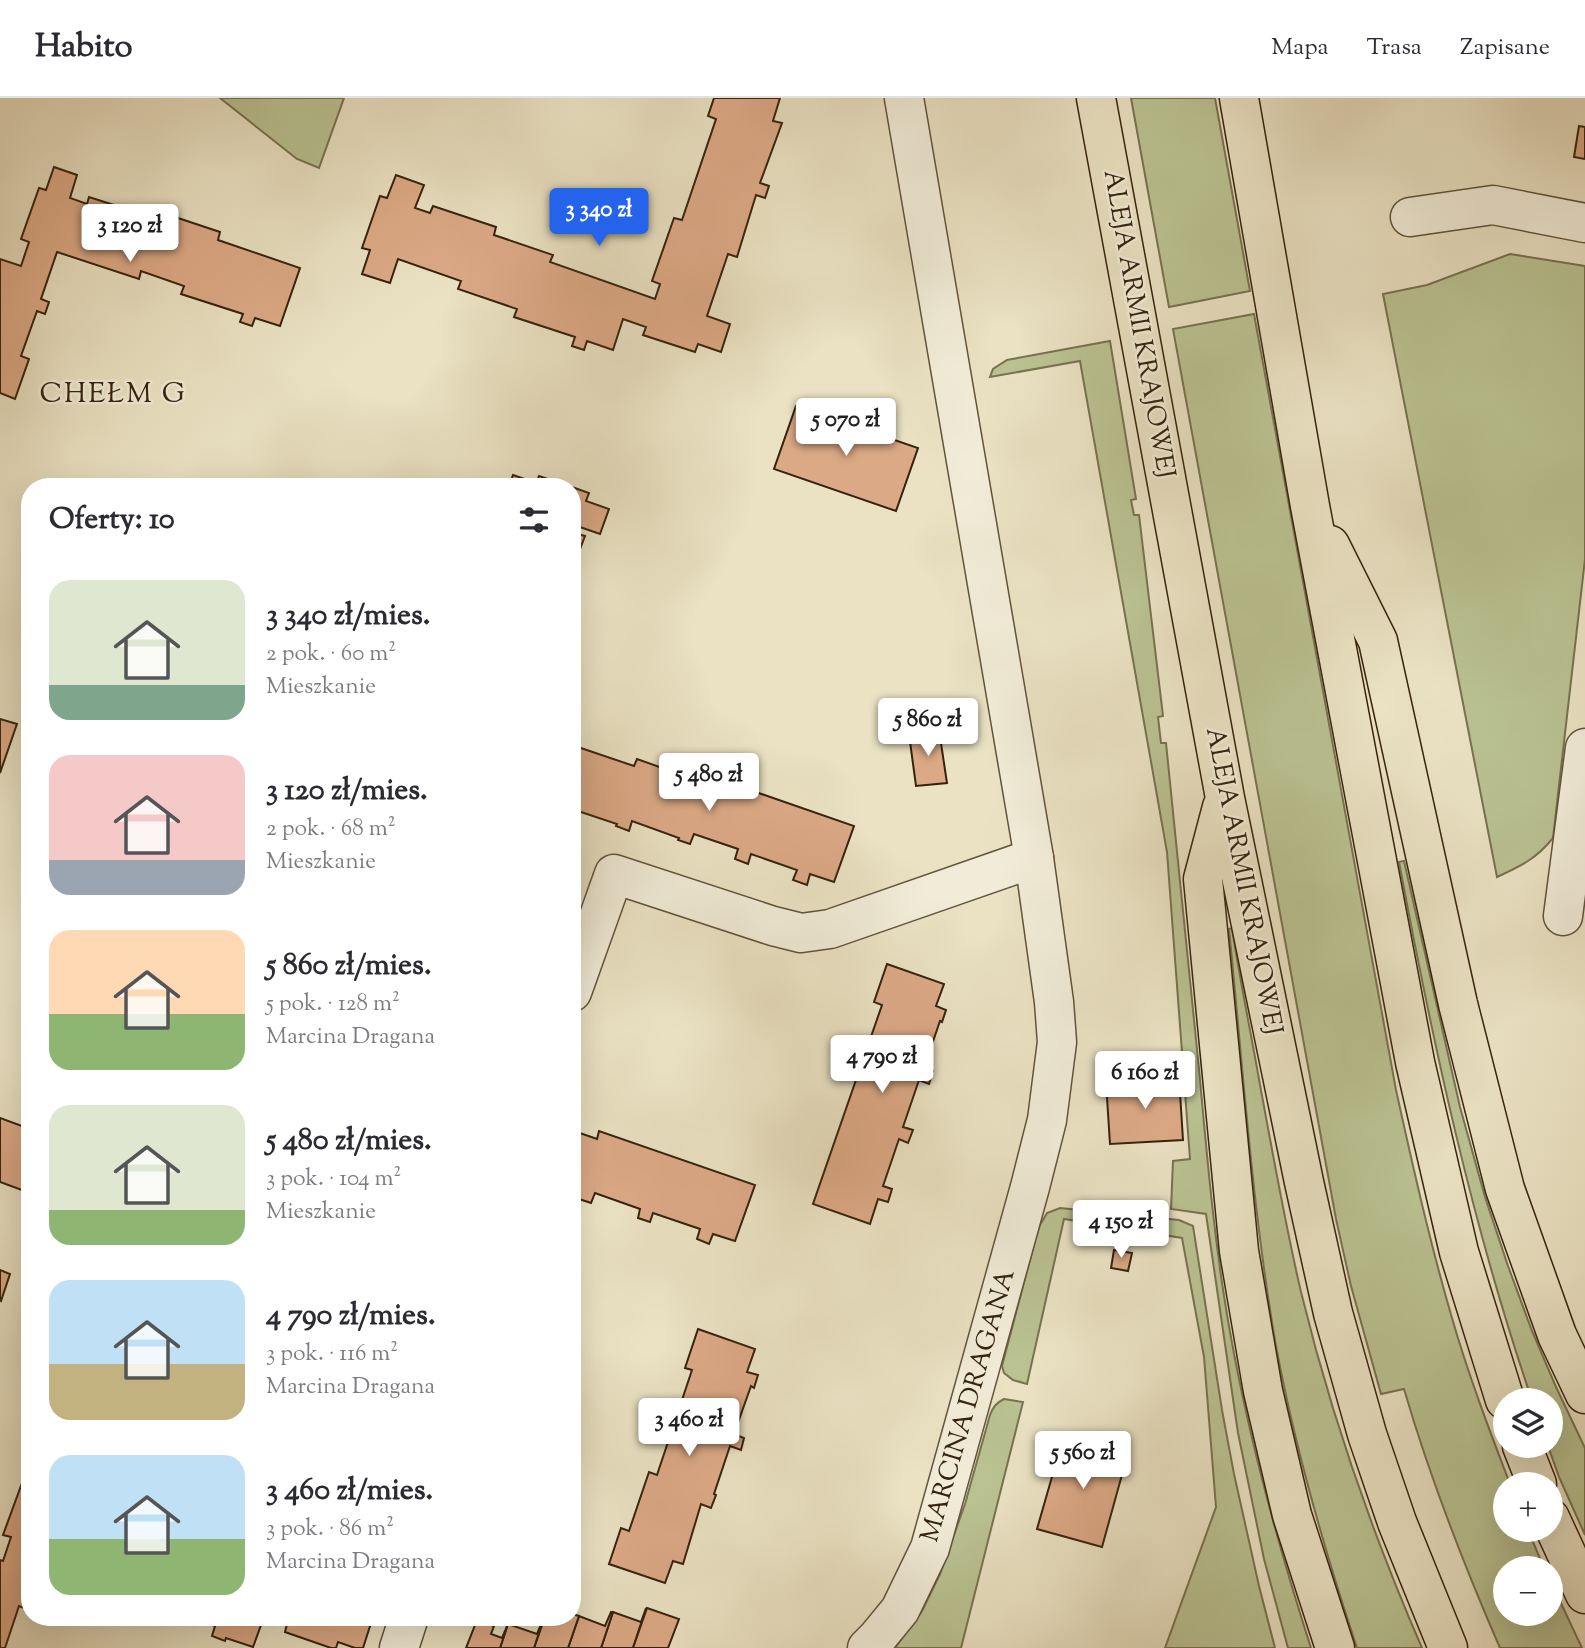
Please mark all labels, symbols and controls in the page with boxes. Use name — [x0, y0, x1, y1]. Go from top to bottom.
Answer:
text: Habito — [35, 24, 133, 72]
text: Mapa — [1271, 31, 1329, 65]
text: Trasa — [1367, 31, 1422, 65]
text: Zapisane — [1460, 31, 1550, 65]
street label: ALEJA ARMII KRAJOWEJ — [1093, 167, 1183, 482]
pin: 3 340 zł — [527, 188, 671, 248]
text: 3 340 zł — [565, 194, 633, 227]
pin: 3 120 zł — [58, 204, 202, 264]
text: 3 120 zł — [98, 210, 162, 243]
district label: CHEŁM G — [39, 375, 187, 415]
pin: 5 070 zł — [774, 398, 918, 458]
text: 5 070 zł — [812, 404, 880, 437]
text: Oferty: 10 — [49, 499, 175, 542]
icon: filters — [515, 501, 553, 539]
text: 3 340 zł/mies. — [266, 595, 430, 638]
icon: home — [105, 608, 189, 692]
text: 2 pok. · 60 m² — [266, 638, 396, 671]
text: Mieszkanie — [266, 671, 376, 704]
pin: 5 860 zł — [856, 698, 1000, 758]
text: 5 860 zł — [894, 704, 962, 737]
street label: ALEJA ARMII KRAJOWEJ — [1195, 724, 1291, 1038]
pin: 5 480 zł — [637, 754, 781, 813]
text: 5 480 zł — [675, 759, 743, 792]
text: 3 120 zł/mies. — [266, 770, 428, 813]
icon: home — [105, 783, 189, 867]
text: 2 pok. · 68 m² — [266, 813, 395, 846]
text: Mieszkanie — [266, 846, 376, 879]
text: 5 860 zł/mies. — [266, 945, 431, 988]
icon: home — [105, 958, 189, 1042]
text: 5 pok. · 128 m² — [266, 988, 400, 1021]
text: Marcina Dragana — [266, 1021, 435, 1054]
pin: 4 790 zł — [810, 1035, 954, 1095]
text: 4 790 zł — [847, 1041, 917, 1074]
pin: 6 160 zł — [1073, 1052, 1217, 1111]
text: 6 160 zł — [1111, 1057, 1179, 1090]
text: 5 480 zł/mies. — [266, 1120, 432, 1163]
icon: home — [105, 1133, 189, 1217]
text: 3 pok. · 104 m² — [266, 1163, 401, 1196]
text: Mieszkanie — [266, 1196, 376, 1229]
pin: 4 150 zł — [1049, 1200, 1193, 1260]
text: 4 150 zł — [1089, 1206, 1153, 1239]
street label: MARCINA DRAGANA — [912, 1265, 1026, 1547]
text: 4 790 zł/mies. — [266, 1295, 435, 1338]
icon: home — [105, 1308, 189, 1392]
text: 3 pok. · 116 m² — [266, 1338, 398, 1371]
text: Marcina Dragana — [266, 1371, 435, 1404]
map controls — [1493, 1388, 1563, 1626]
button: layers — [1493, 1388, 1563, 1458]
pin: 3 460 zł — [617, 1398, 761, 1458]
text: 3 460 zł — [654, 1404, 724, 1437]
pin: 5 560 zł — [1011, 1432, 1155, 1491]
text: 5 560 zł — [1051, 1437, 1115, 1470]
text: 3 460 zł/mies. — [266, 1470, 433, 1513]
button: + — [1493, 1472, 1563, 1542]
icon: home — [105, 1483, 189, 1567]
text: 3 pok. · 86 m² — [266, 1513, 394, 1546]
text: Marcina Dragana — [266, 1546, 435, 1579]
button: − — [1493, 1556, 1563, 1626]

